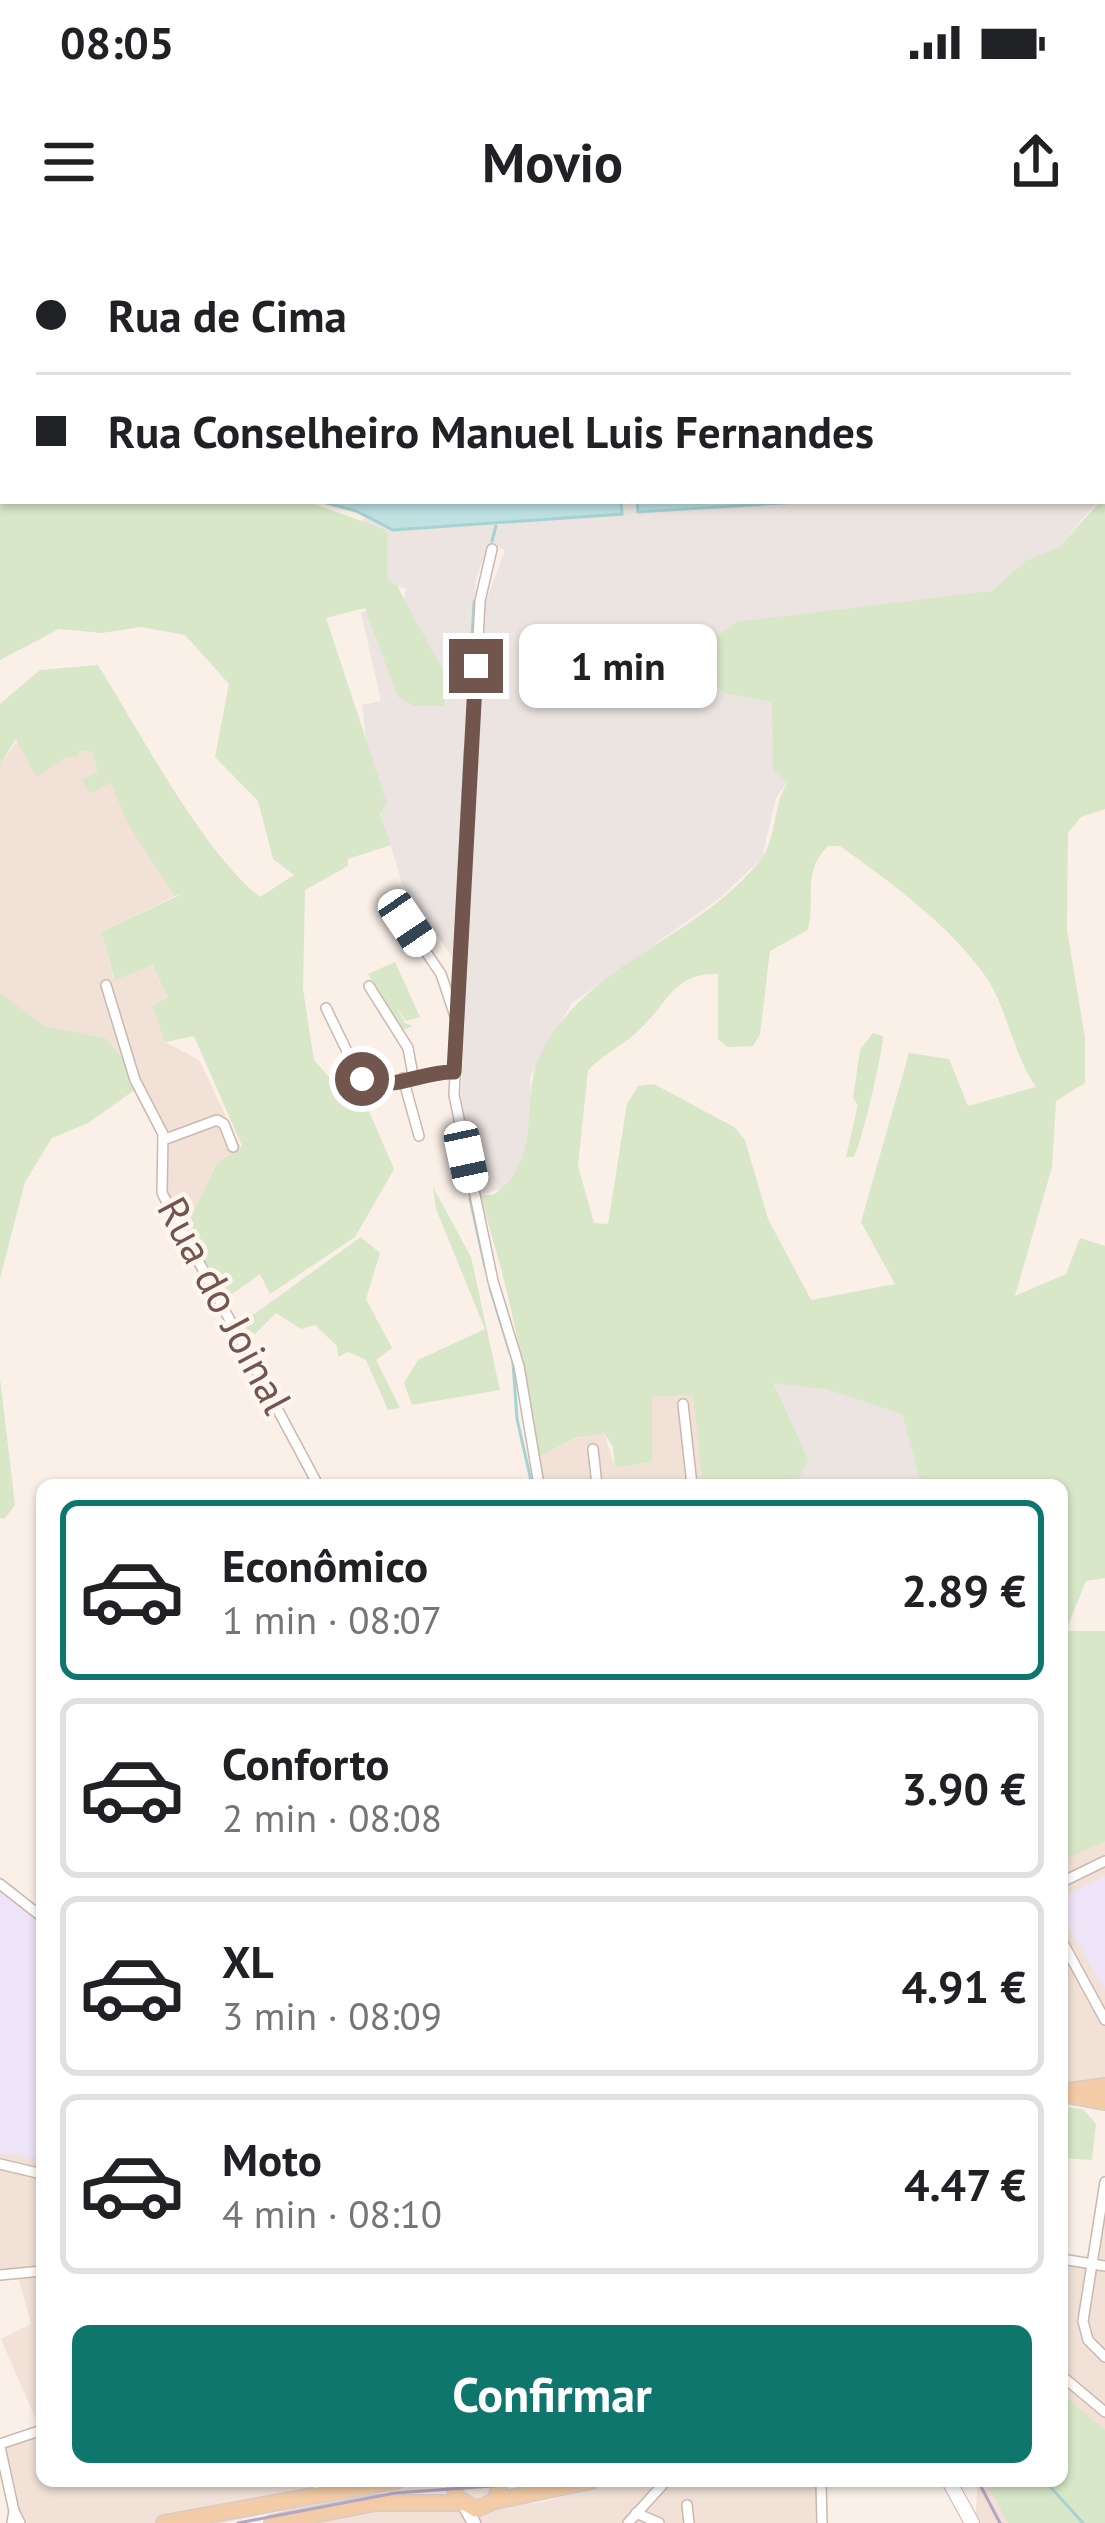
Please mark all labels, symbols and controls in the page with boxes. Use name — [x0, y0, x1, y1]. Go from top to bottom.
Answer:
text: 08:05 — [60, 13, 174, 71]
text: Movio — [482, 127, 623, 197]
icon: menu — [36, 129, 102, 195]
icon: share — [1003, 129, 1069, 195]
text: Rua de Cima — [108, 286, 347, 344]
text: Rua Conselheiro Manuel Luis Fernandes — [108, 402, 874, 460]
callout: 1 min — [518, 624, 716, 708]
route end — [449, 639, 503, 693]
text: 1 min — [570, 640, 666, 691]
car — [372, 883, 442, 963]
route start — [335, 1052, 389, 1106]
car — [441, 1118, 491, 1196]
street label: Rua do Joinal — [145, 1187, 306, 1423]
icon: car — [78, 1536, 186, 1644]
text: Econômico — [222, 1536, 428, 1594]
text: 2.89 € — [901, 1561, 1026, 1619]
text: 1 min · 08:07 — [222, 1594, 442, 1645]
icon: car — [78, 1734, 186, 1842]
text: Conforto — [222, 1734, 389, 1792]
text: 3.90 € — [901, 1759, 1026, 1817]
text: 2 min · 08:08 — [222, 1792, 442, 1843]
icon: car — [78, 1932, 186, 2040]
text: XL — [222, 1932, 274, 1990]
text: 4.91 € — [901, 1957, 1026, 2015]
text: 3 min · 08:09 — [222, 1990, 442, 2041]
icon: car — [78, 2130, 186, 2238]
text: Moto — [222, 2130, 322, 2188]
text: 4.47 € — [904, 2155, 1026, 2213]
text: 4 min · 08:10 — [222, 2188, 442, 2239]
button: Confirmar — [72, 2325, 1032, 2463]

